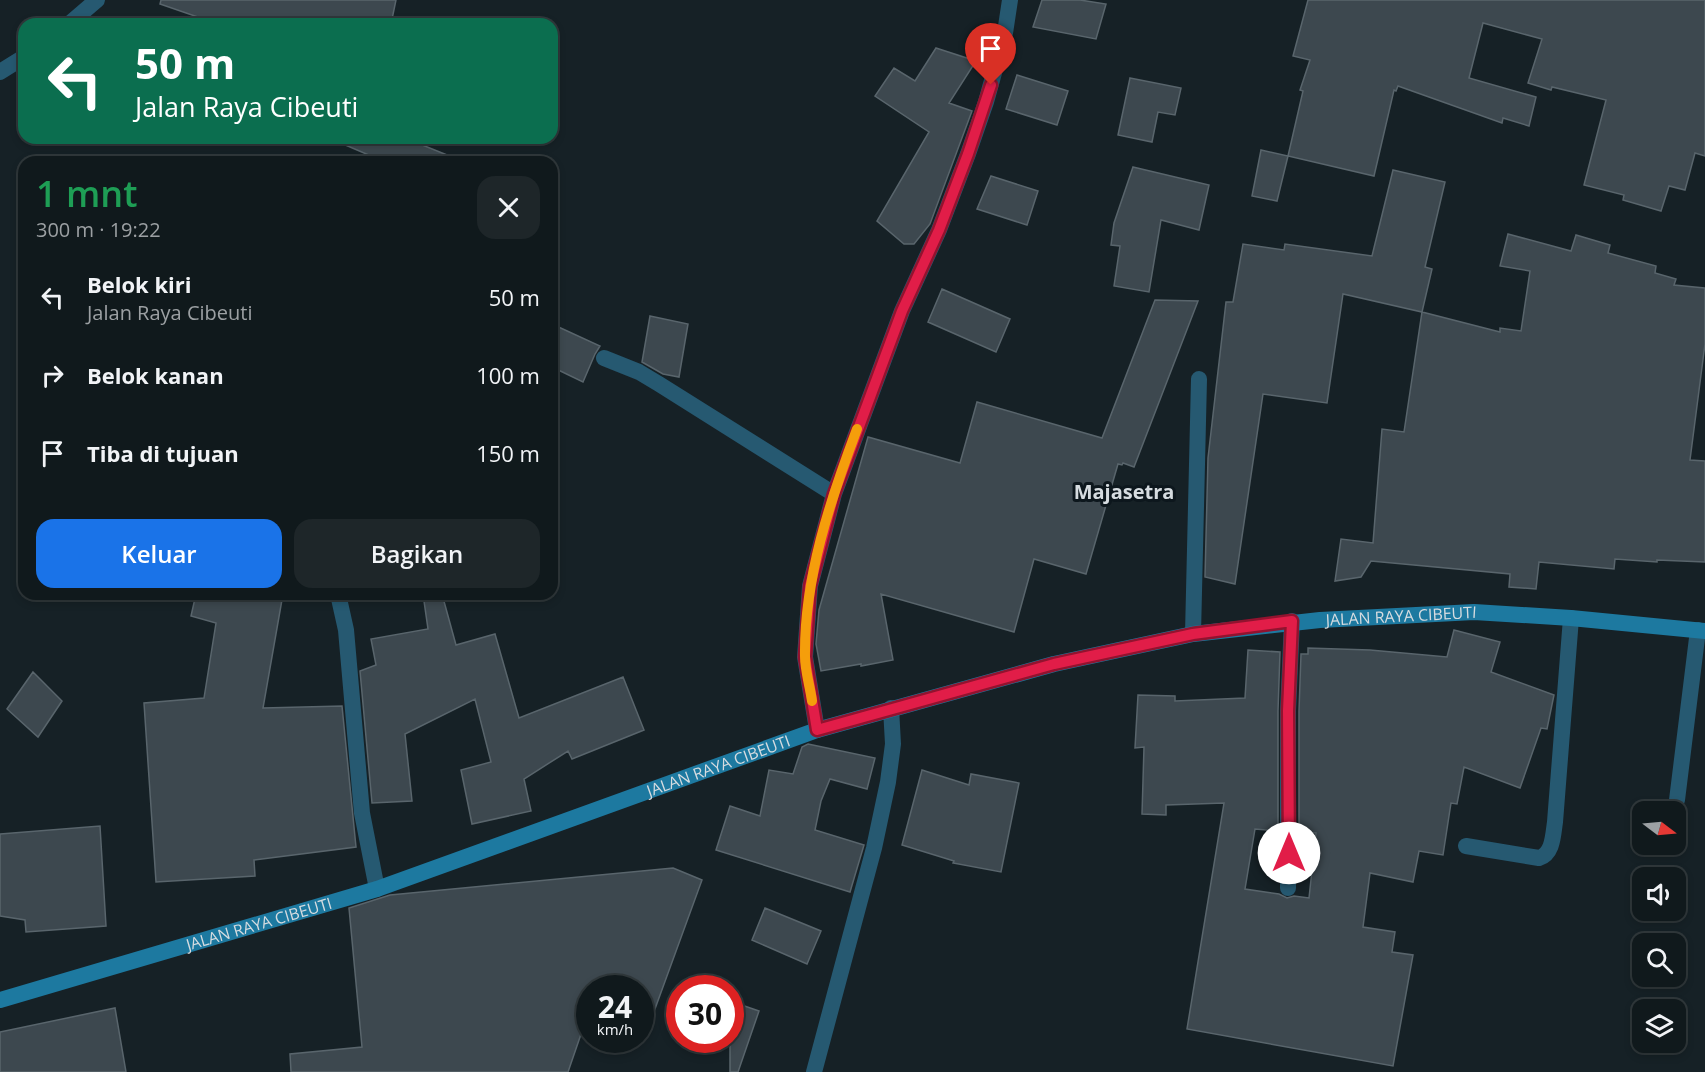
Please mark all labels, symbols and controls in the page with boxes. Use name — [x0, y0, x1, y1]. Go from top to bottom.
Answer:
pin — [965, 23, 1016, 85]
icon: arrive — [974, 32, 1007, 65]
text: 50 m — [135, 34, 235, 91]
icon: left — [36, 42, 114, 120]
text: Jalan Raya Cibeuti — [135, 88, 358, 125]
text: 1 mnt — [36, 169, 137, 218]
button: close — [477, 176, 540, 239]
text: 300 m · 19:22 — [36, 216, 161, 243]
text: Belok kiri — [87, 269, 192, 299]
icon: left — [36, 281, 69, 314]
text: 50 m — [489, 282, 540, 312]
text: Jalan Raya Cibeuti — [87, 299, 252, 326]
icon: right — [36, 359, 69, 392]
text: Belok kanan — [87, 360, 224, 390]
text: 100 m — [476, 360, 540, 390]
icon: arrive — [36, 437, 69, 470]
text: Tiba di tujuan — [87, 438, 239, 468]
text: 150 m — [476, 438, 540, 468]
district label: Majasetra — [1074, 478, 1174, 505]
button: Keluar — [36, 519, 282, 588]
button: Bagikan — [294, 519, 540, 588]
street label: JALAN RAYA CIBEUTI — [1323, 601, 1477, 631]
street label: JALAN RAYA CIBEUTI — [642, 730, 793, 802]
north arrow — [1632, 801, 1686, 855]
map controls — [1632, 801, 1686, 1053]
position arrow — [1257, 821, 1321, 885]
button: sound — [1632, 867, 1686, 921]
street label: JALAN RAYA CIBEUTI — [182, 892, 335, 956]
button: search — [1632, 933, 1686, 987]
speed limit sign: 30 — [666, 975, 744, 1053]
text: 24 — [598, 986, 632, 1027]
button: layers — [1632, 999, 1686, 1053]
text: km/h — [597, 1019, 633, 1039]

